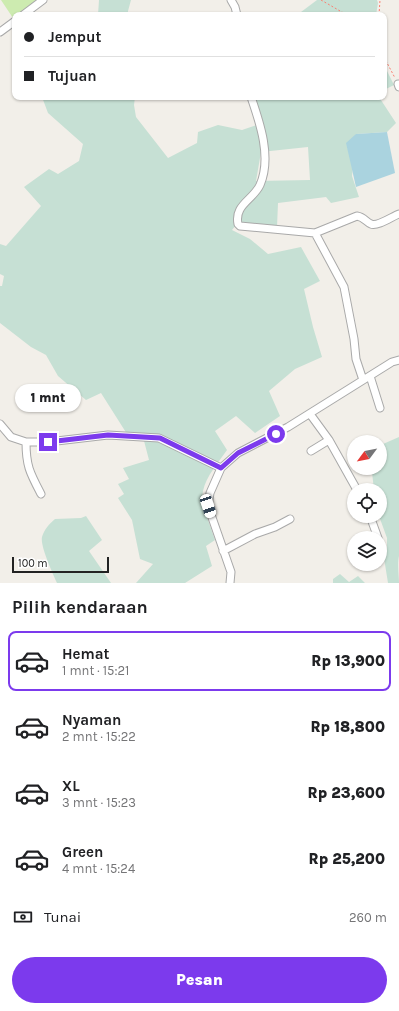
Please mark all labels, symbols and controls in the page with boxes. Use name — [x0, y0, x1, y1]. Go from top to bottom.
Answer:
text: Jemput — [48, 28, 101, 46]
text: Tujuan — [48, 67, 97, 85]
callout: 1 mnt — [15, 384, 81, 412]
text: 1 mnt — [31, 390, 65, 405]
route start — [267, 425, 285, 443]
route end — [39, 433, 57, 451]
north arrow — [347, 435, 387, 475]
map controls — [347, 435, 387, 571]
button: locate — [347, 483, 387, 523]
car — [199, 493, 217, 519]
button: layers — [347, 531, 387, 571]
scale bar — [12, 555, 109, 574]
text: 100 m — [18, 557, 48, 570]
text: Pilih kendaraan — [12, 596, 148, 618]
icon: car — [14, 643, 50, 679]
text: Hemat — [62, 645, 109, 663]
text: Rp 13,900 — [311, 652, 385, 670]
text: 1 mnt · 15:21 — [62, 663, 129, 678]
icon: car — [14, 709, 50, 745]
text: Nyaman — [62, 711, 121, 729]
text: Rp 18,800 — [310, 718, 385, 736]
text: 2 mnt · 15:22 — [62, 729, 136, 744]
icon: car — [14, 775, 50, 811]
text: XL — [62, 777, 80, 795]
text: Rp 23,600 — [308, 784, 385, 802]
text: 3 mnt · 15:23 — [62, 795, 136, 810]
icon: car — [14, 841, 50, 877]
text: Green — [62, 843, 103, 861]
text: Rp 25,200 — [309, 850, 385, 868]
text: 4 mnt · 15:24 — [62, 861, 135, 876]
icon: cash — [12, 906, 34, 928]
text: Tunai — [44, 908, 81, 926]
text: 260 m — [349, 910, 387, 925]
button: Pesan — [12, 957, 387, 1003]

